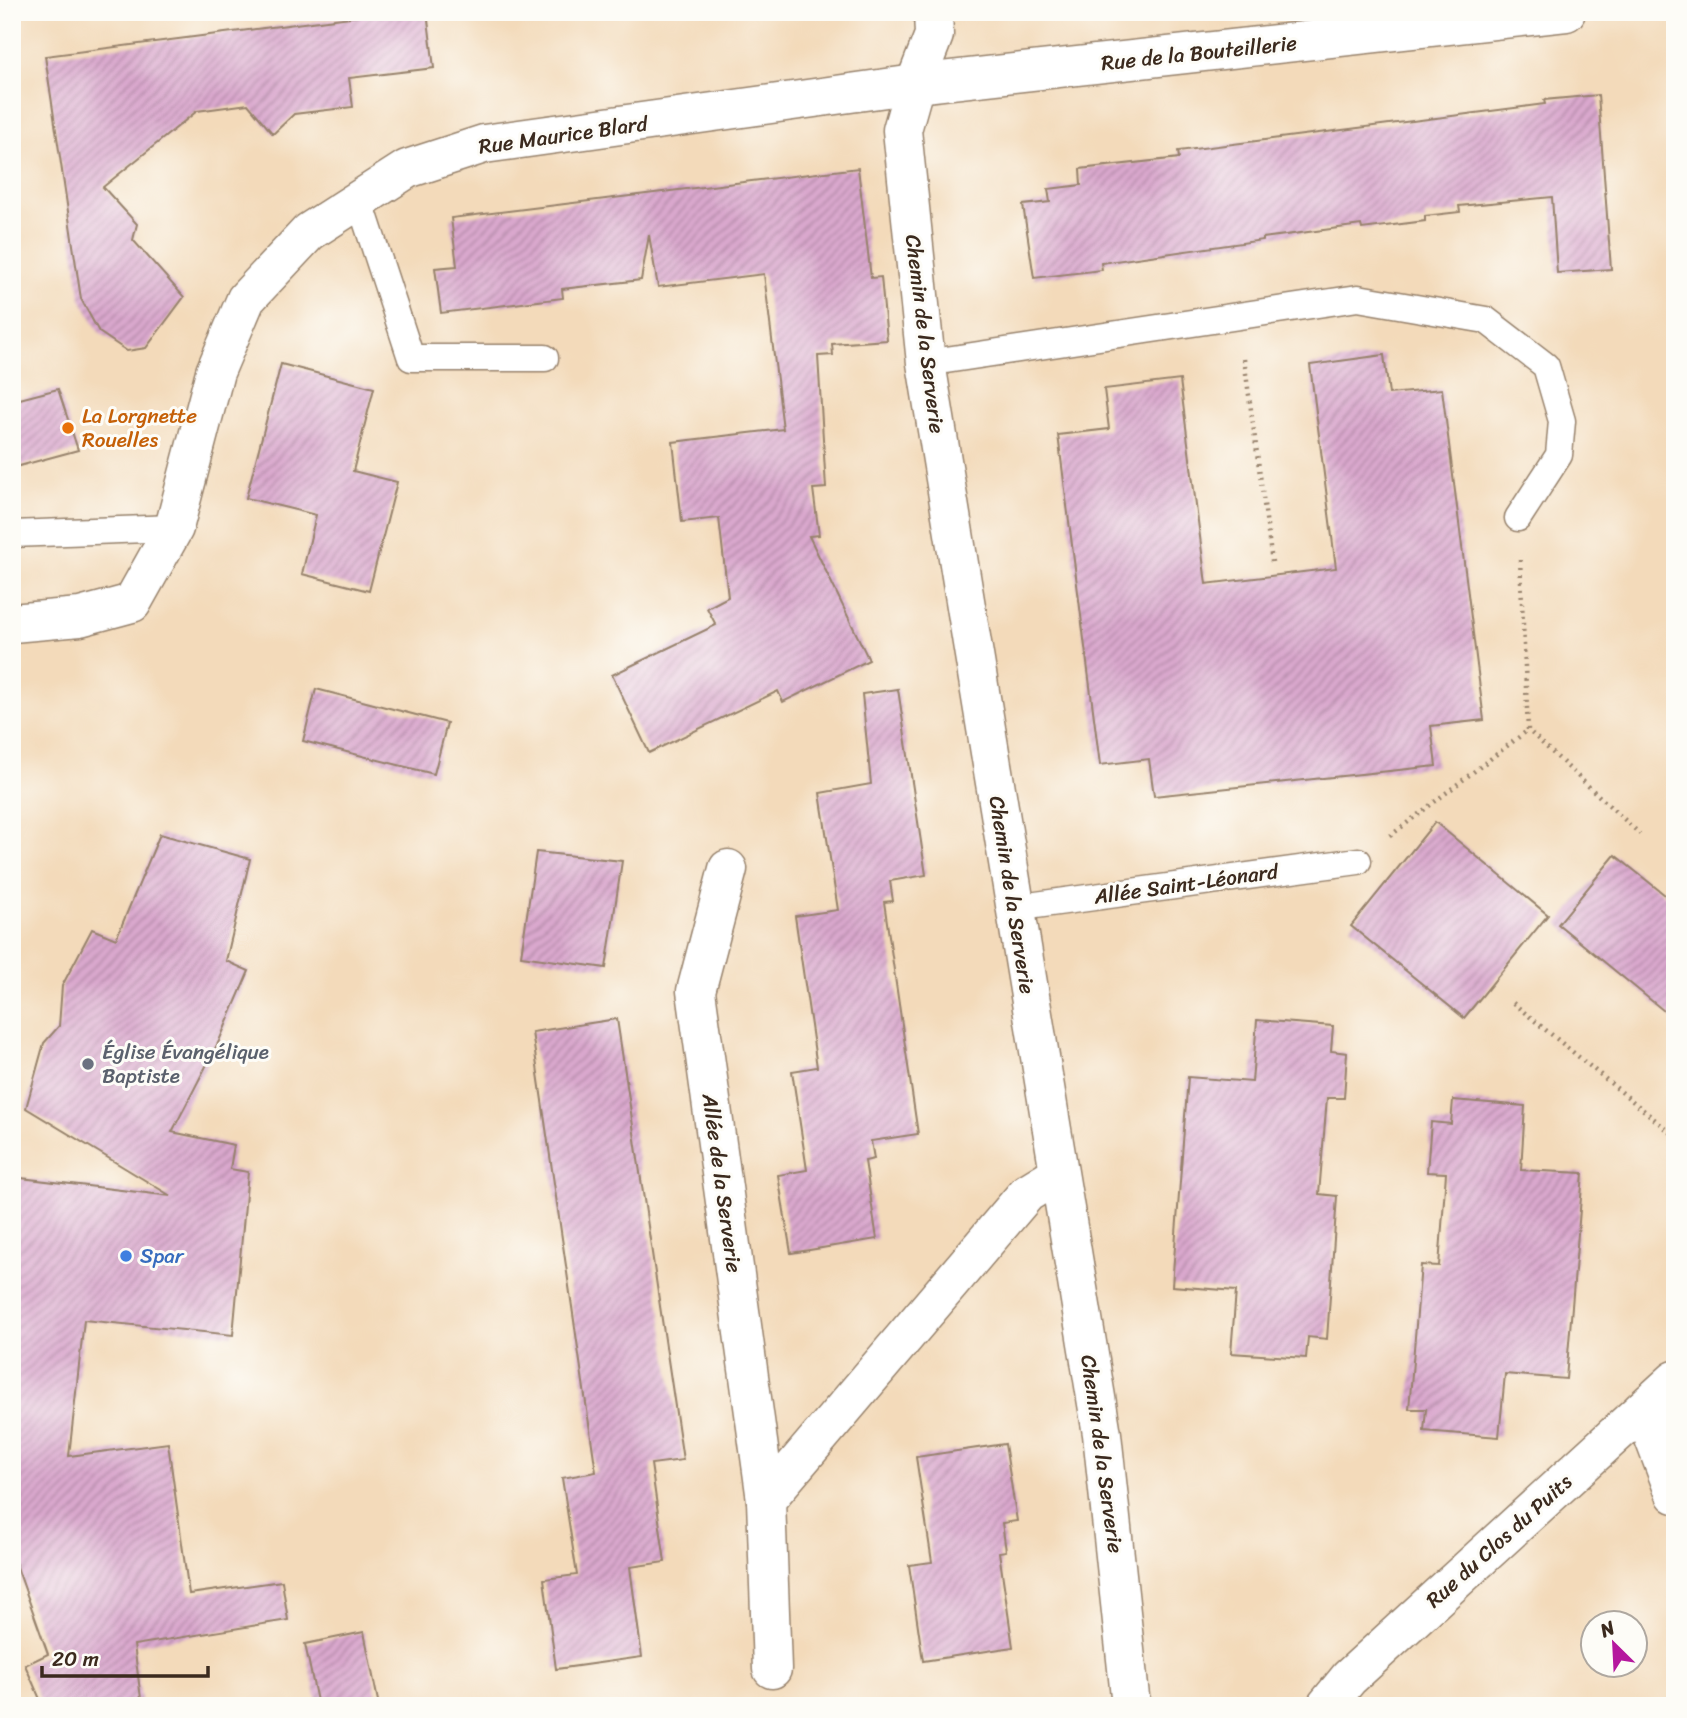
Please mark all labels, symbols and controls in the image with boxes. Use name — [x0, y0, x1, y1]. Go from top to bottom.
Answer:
street label: Rue de la Bouteillerie — [1099, 24, 1299, 82]
street label: Rue Maurice Blard — [476, 104, 652, 166]
street label: Chemin de la Serverie — [894, 232, 956, 436]
place label: La Lorgnette Rouelles — [82, 397, 197, 459]
marker: La Lorgnette Rouelles — [60, 420, 76, 436]
street label: Chemin de la Serverie — [978, 793, 1046, 997]
street label: Allée Saint-Léonard — [1091, 852, 1282, 916]
place label: Église Évangélique Baptiste — [102, 1033, 269, 1095]
marker: Église Évangélique Baptiste — [80, 1056, 96, 1072]
street label: Allée de la Serverie — [690, 1090, 753, 1275]
place label: Spar — [140, 1237, 185, 1275]
marker: Spar — [118, 1248, 134, 1264]
street label: Chemin de la Serverie — [1069, 1352, 1135, 1556]
street label: Rue du Clos du Puits — [1417, 1464, 1582, 1618]
north arrow — [1578, 1610, 1648, 1680]
text: N — [1594, 1611, 1621, 1647]
scale bar — [42, 1634, 208, 1678]
text: 20 m — [52, 1640, 99, 1678]

